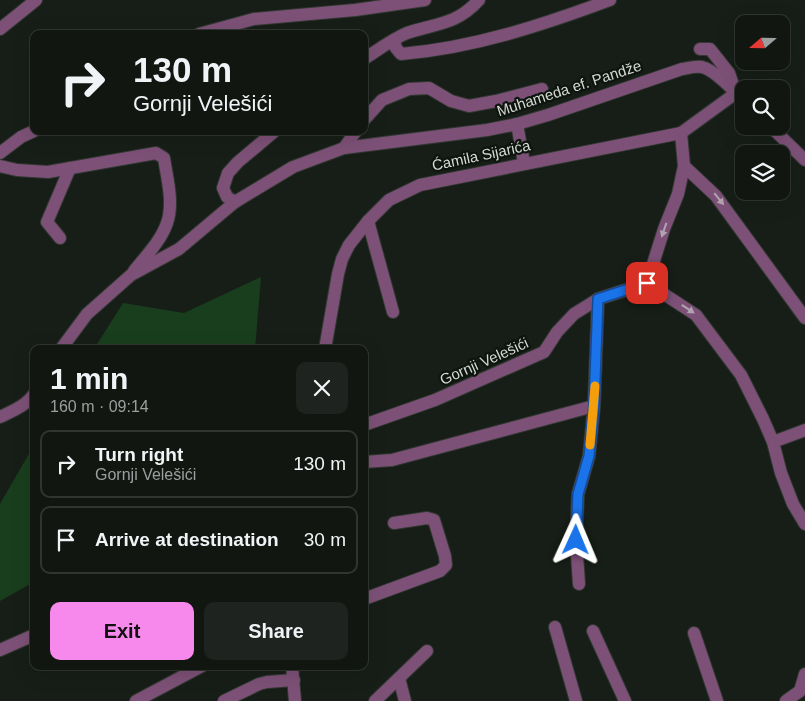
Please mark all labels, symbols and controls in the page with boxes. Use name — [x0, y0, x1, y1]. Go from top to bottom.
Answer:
north arrow — [735, 15, 790, 70]
map controls — [735, 15, 790, 200]
icon: right — [50, 50, 115, 115]
text: 130 m — [133, 50, 232, 89]
street label: Muhameda ef. Pandže — [495, 57, 643, 119]
button: search — [735, 80, 790, 135]
text: Gornji Velešići — [133, 91, 272, 116]
street label: Ćamila Sijarića — [430, 136, 532, 174]
button: layers — [735, 145, 790, 200]
one-way arrow — [713, 193, 724, 206]
one-way arrow — [660, 223, 667, 238]
pin — [626, 262, 668, 304]
icon: arrive — [633, 269, 661, 297]
one-way arrow — [681, 305, 694, 314]
street label: Gornji Velešići — [437, 334, 531, 388]
text: 1 min — [50, 362, 128, 395]
button: close — [296, 362, 348, 414]
text: 160 m · 09:14 — [50, 398, 149, 415]
text: Turn right — [95, 444, 183, 465]
icon: right — [52, 450, 80, 478]
text: 130 m — [293, 453, 346, 474]
text: Gornji Velešići — [95, 466, 196, 483]
position arrow — [549, 513, 601, 565]
icon: arrive — [52, 526, 80, 554]
text: Arrive at destination — [95, 529, 279, 550]
text: 30 m — [304, 529, 346, 550]
button: Exit — [50, 602, 194, 660]
button: Share — [204, 602, 348, 660]

